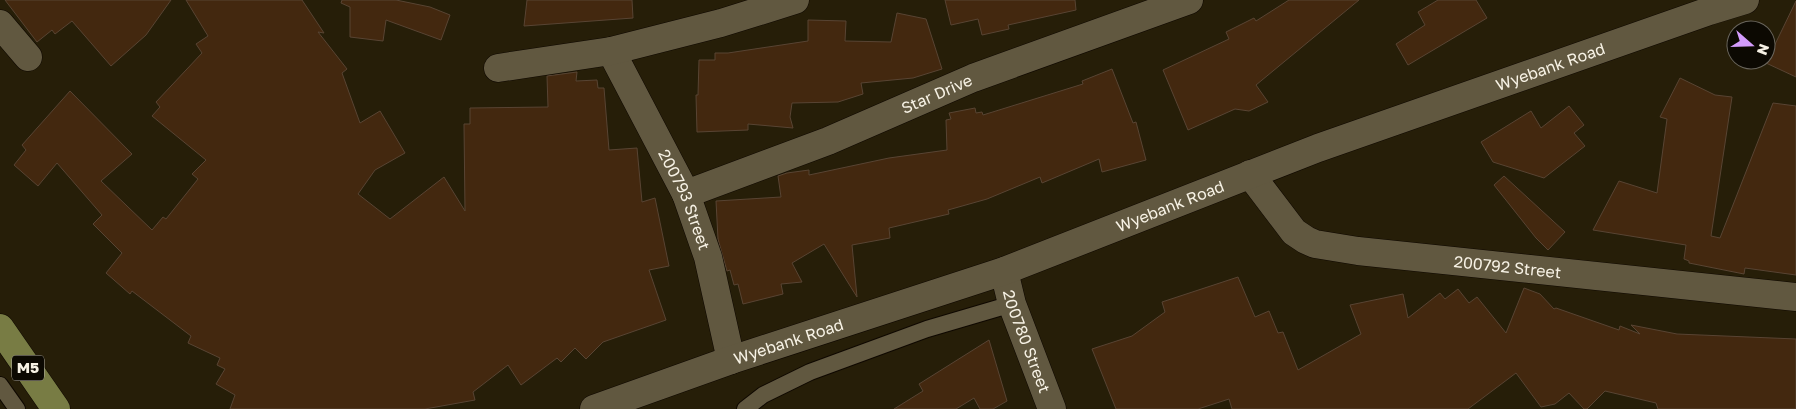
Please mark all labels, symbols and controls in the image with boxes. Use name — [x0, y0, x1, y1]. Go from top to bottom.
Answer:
north arrow — [1726, 20, 1776, 70]
street label: Wyebank Road — [1493, 38, 1608, 95]
text: N — [1754, 42, 1773, 58]
street label: Star Drive — [898, 70, 975, 118]
street label: 200793 Street — [654, 146, 715, 253]
street label: Wyebank Road — [1113, 176, 1227, 236]
street label: 200792 Street — [1453, 251, 1562, 282]
street label: 200780 Street — [999, 288, 1055, 396]
street label: Wyebank Road — [731, 314, 846, 368]
road number: M5 — [12, 356, 44, 380]

